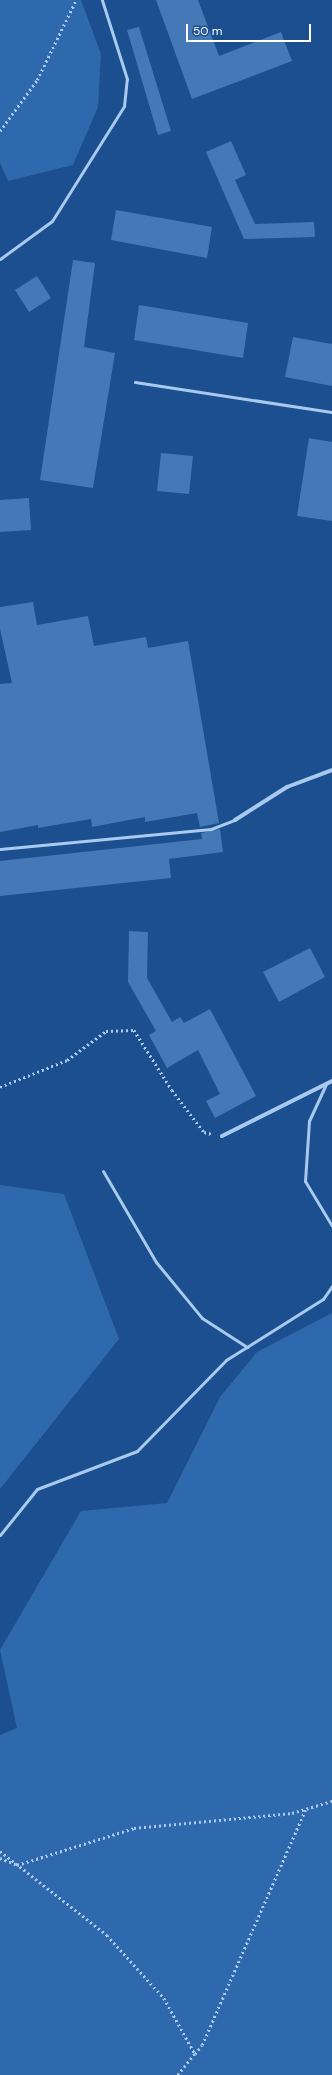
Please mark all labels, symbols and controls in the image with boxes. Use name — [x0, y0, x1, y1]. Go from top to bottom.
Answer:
scale bar — [188, 16, 313, 42]
text: 50 m — [193, 23, 222, 39]

